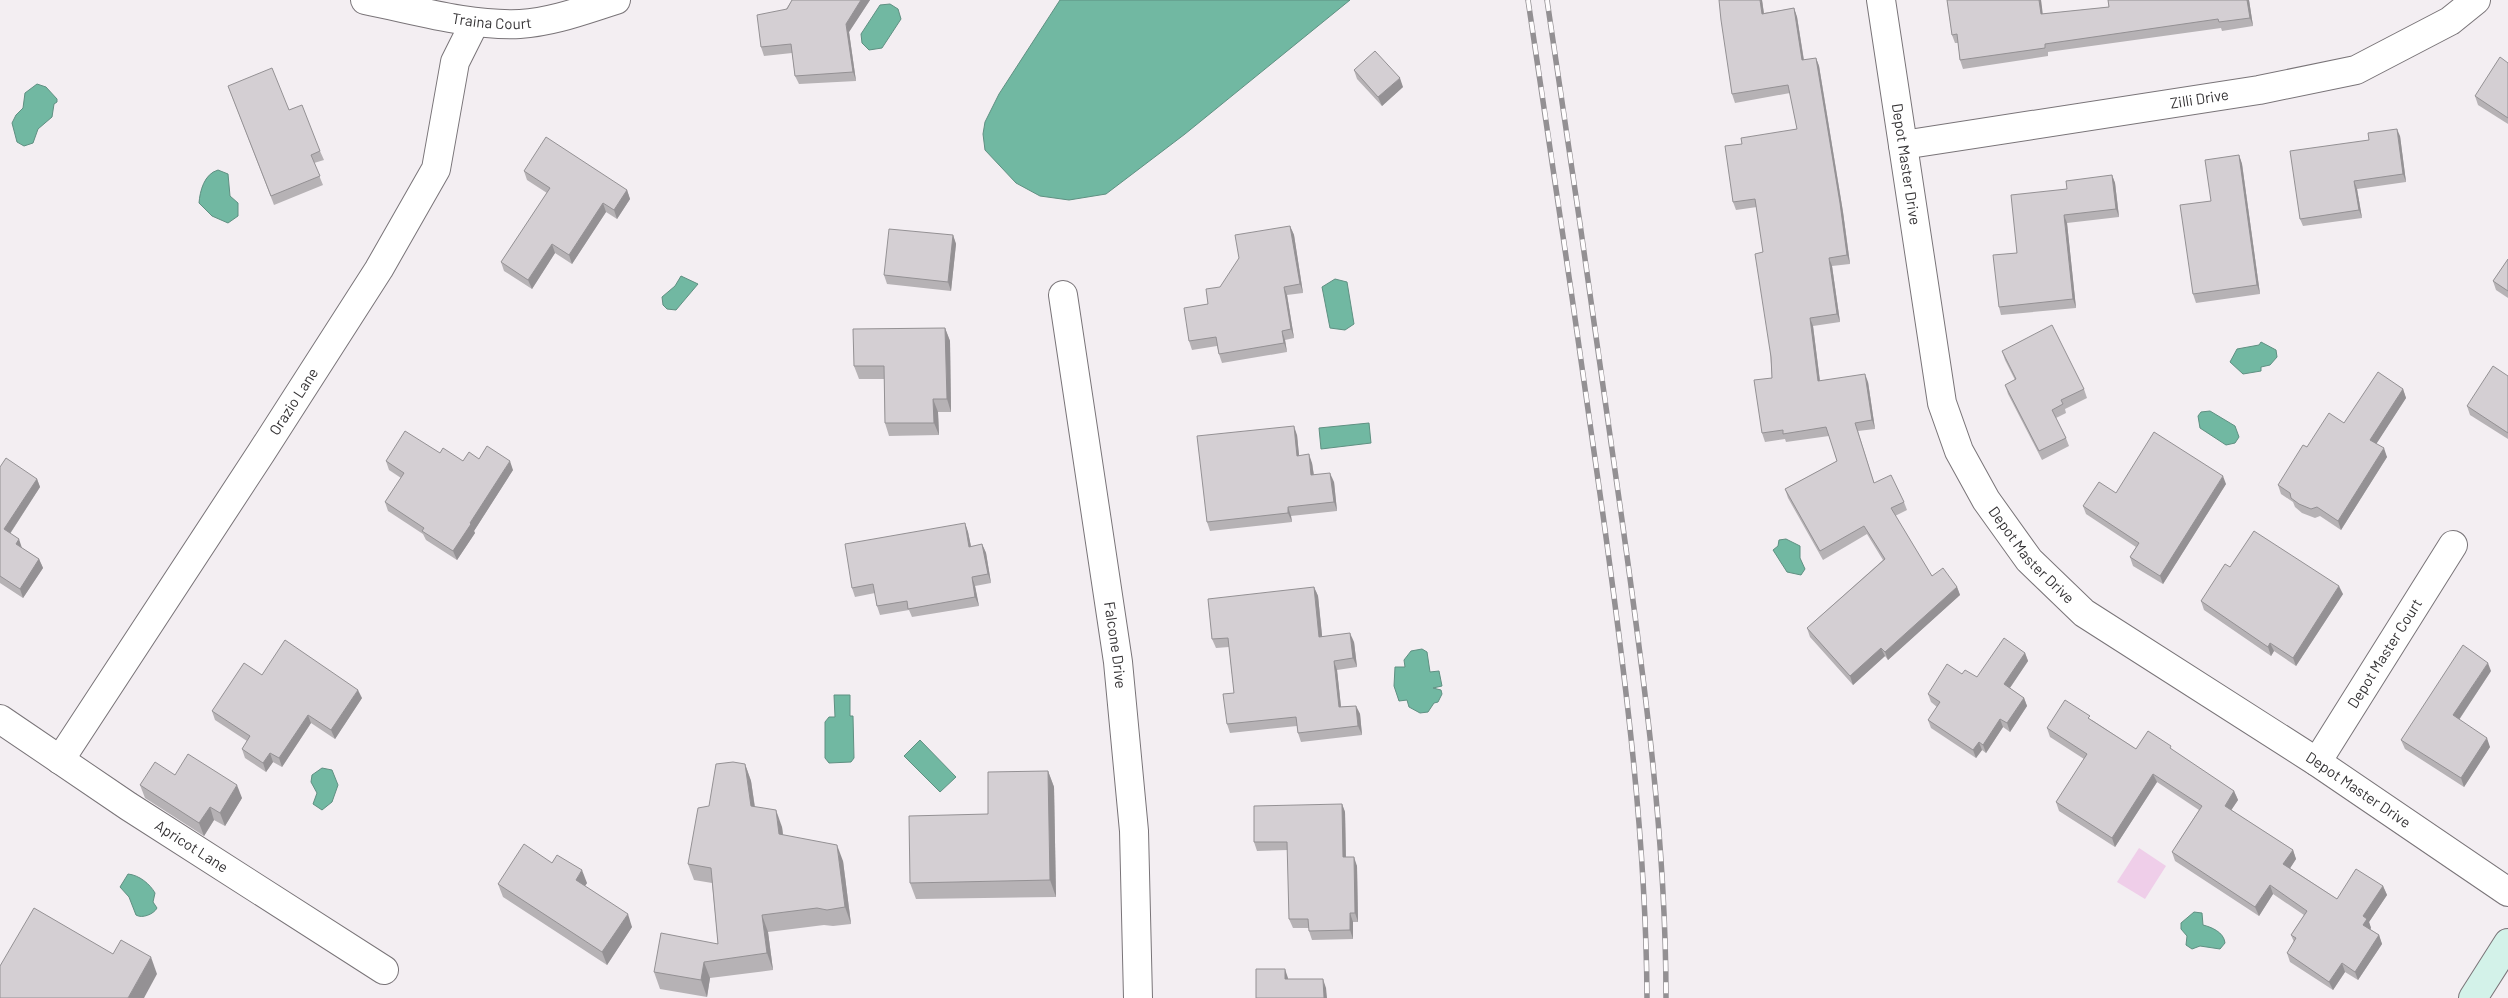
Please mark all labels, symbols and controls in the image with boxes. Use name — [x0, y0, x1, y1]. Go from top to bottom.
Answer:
street label: Traina Court — [451, 9, 533, 32]
street label: Zilli Drive — [2169, 85, 2230, 112]
street label: Depot Master Drive — [1889, 102, 1925, 226]
street label: Orazio Lane — [265, 364, 321, 438]
street label: Depot Master Drive — [1985, 502, 2079, 607]
street label: Depot Master Court — [2343, 595, 2425, 711]
street label: Falcone Drive — [1101, 600, 1130, 689]
street label: Depot Master Drive — [2303, 747, 2415, 831]
street label: Apricot Lane — [152, 816, 232, 876]

